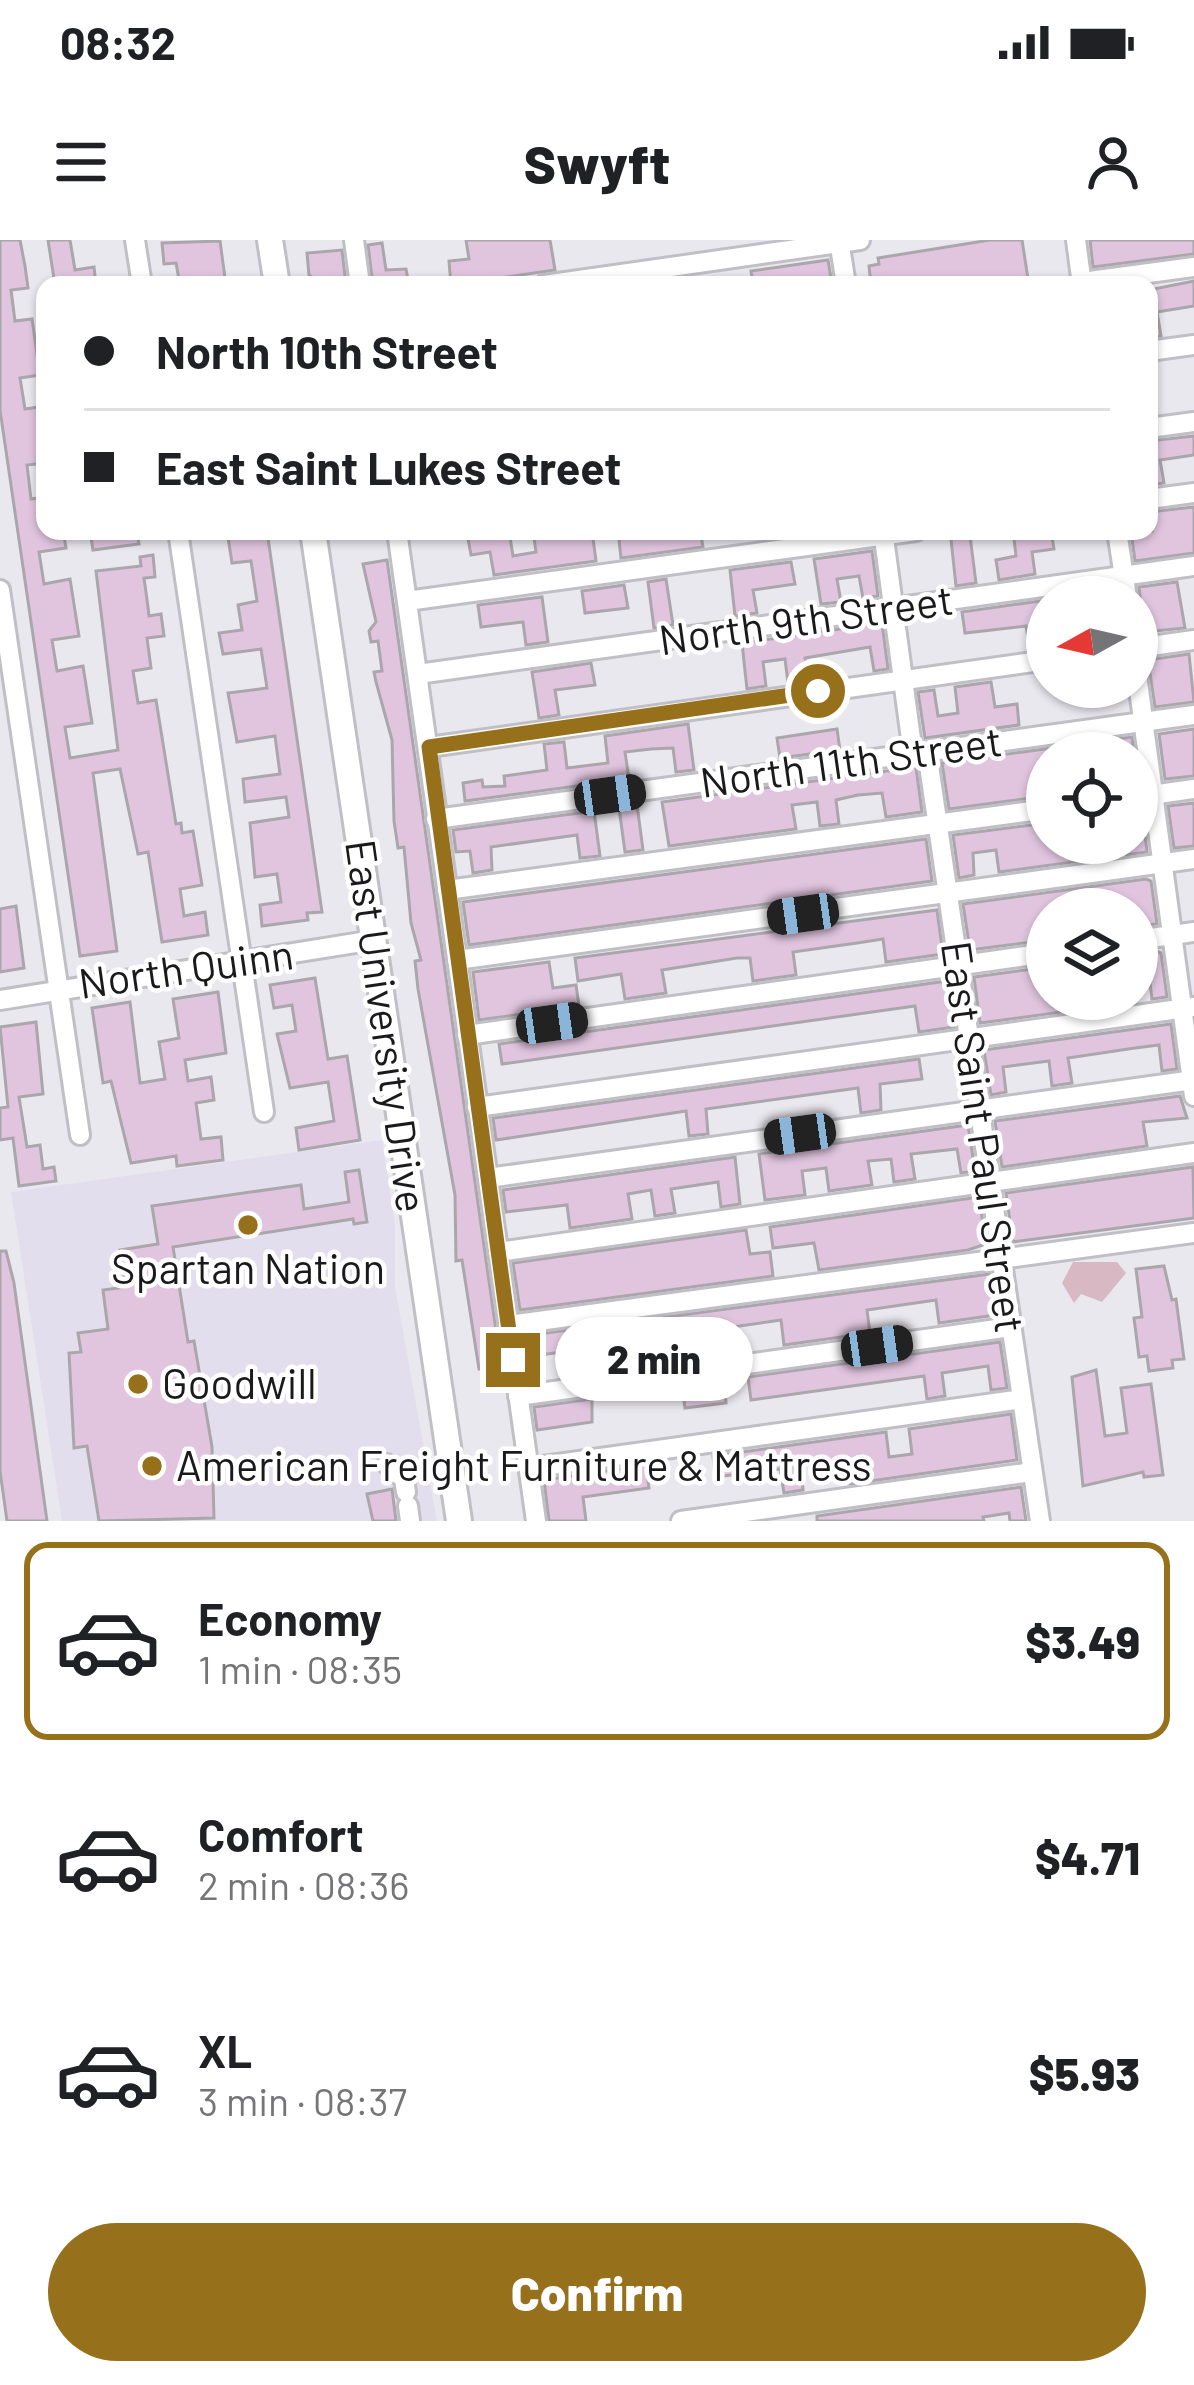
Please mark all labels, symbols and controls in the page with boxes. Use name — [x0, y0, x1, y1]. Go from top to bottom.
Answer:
text: 08:32 — [60, 15, 176, 69]
icon: menu — [48, 129, 114, 195]
icon: person — [1080, 129, 1146, 195]
text: Swyft — [524, 130, 670, 195]
text: North 10th Street — [156, 324, 498, 378]
text: East Saint Lukes Street — [156, 440, 621, 494]
street label: North 9th Street — [656, 573, 956, 663]
north arrow — [1026, 576, 1158, 708]
map controls — [1026, 576, 1158, 1020]
route start — [791, 664, 845, 718]
street label: North 11th Street — [697, 714, 1005, 806]
button: locate — [1026, 732, 1158, 864]
car — [572, 772, 648, 818]
street label: East University Drive — [336, 836, 439, 1215]
button: layers — [1026, 888, 1158, 1020]
car — [765, 891, 841, 937]
street label: North Quinn — [75, 927, 296, 1007]
street label: East Saint Paul Street — [933, 938, 1037, 1336]
car — [514, 1000, 590, 1046]
car — [762, 1111, 838, 1157]
marker: Spartan Nation — [235, 1212, 261, 1238]
place label: Spartan Nation — [111, 1242, 385, 1293]
callout: 2 min — [555, 1318, 753, 1402]
car — [839, 1323, 915, 1369]
route end — [486, 1333, 540, 1387]
text: 2 min — [607, 1335, 701, 1382]
place label: Goodwill — [162, 1357, 317, 1407]
marker: Goodwill — [125, 1371, 151, 1397]
place label: American Freight Furniture & Mattress — [176, 1439, 872, 1490]
marker: American Freight Furniture & Mattress — [139, 1453, 165, 1479]
icon: car — [54, 1587, 162, 1695]
text: Economy — [198, 1591, 382, 1645]
text: $3.49 — [1025, 1614, 1140, 1668]
text: 1 min · 08:35 — [198, 1645, 402, 1692]
icon: car — [54, 1803, 162, 1911]
text: Comfort — [198, 1807, 364, 1861]
text: $4.71 — [1035, 1830, 1140, 1884]
text: 2 min · 08:36 — [198, 1861, 409, 1908]
icon: car — [54, 2019, 162, 2127]
text: XL — [198, 2023, 252, 2077]
text: $5.93 — [1029, 2046, 1140, 2100]
text: 3 min · 08:37 — [198, 2077, 407, 2124]
button: Confirm — [48, 2223, 1146, 2361]

